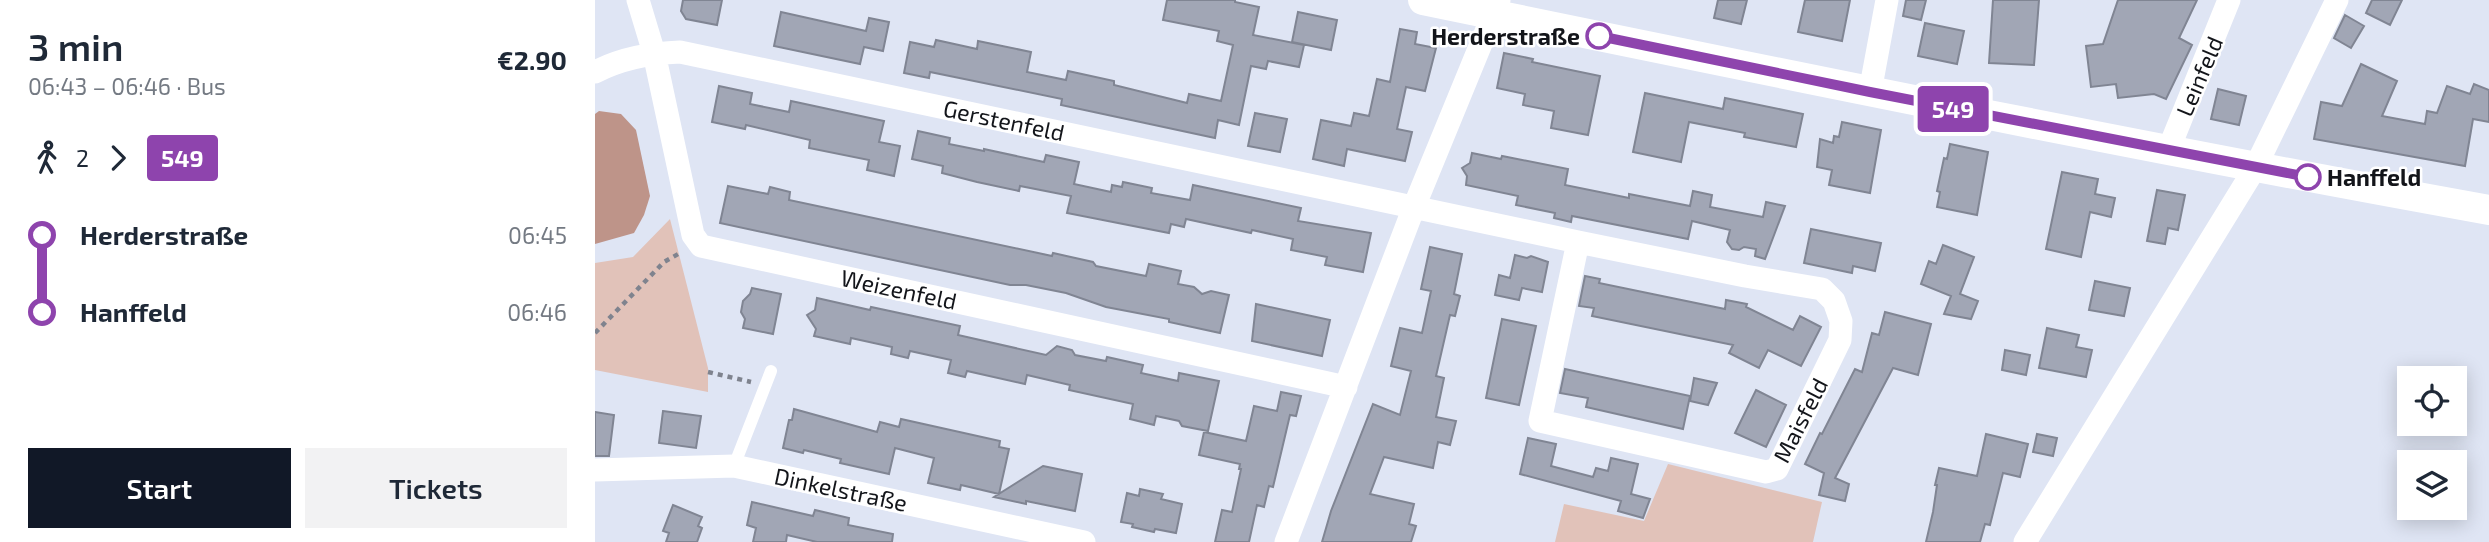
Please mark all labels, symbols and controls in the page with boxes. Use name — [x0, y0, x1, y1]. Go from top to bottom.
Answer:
place label: Herderstraße — [1431, 22, 1580, 50]
text: 3 min — [28, 23, 124, 69]
marker: Herderstraße — [1586, 23, 1612, 49]
street label: Leinfeld — [2170, 32, 2228, 120]
text: €2.90 — [497, 44, 567, 75]
text: 06:43 – 06:46 · Bus — [28, 72, 226, 100]
line badge: 549 — [1913, 86, 1993, 132]
street label: Gerstenfeld — [941, 94, 1067, 146]
text: 549 — [1932, 94, 1974, 123]
icon: walk — [28, 139, 66, 177]
icon: forward — [99, 139, 137, 177]
text: 549 — [161, 143, 204, 172]
text: 2 — [76, 144, 89, 172]
place label: Hanffeld — [2327, 163, 2421, 191]
marker: Hanffeld — [2295, 164, 2321, 190]
text: Herderstraße — [80, 219, 248, 250]
text: 06:45 — [508, 221, 567, 249]
street label: Weizenfeld — [838, 263, 960, 315]
text: Hanffeld — [80, 296, 187, 327]
text: 06:46 — [507, 298, 567, 326]
map controls — [2397, 366, 2467, 520]
button: locate — [2397, 366, 2467, 436]
street label: Maisfeld — [1767, 373, 1833, 467]
button: Start — [28, 448, 291, 528]
button: Tickets — [305, 448, 567, 528]
button: layers — [2397, 450, 2467, 520]
street label: Dinkelstraße — [772, 461, 910, 517]

